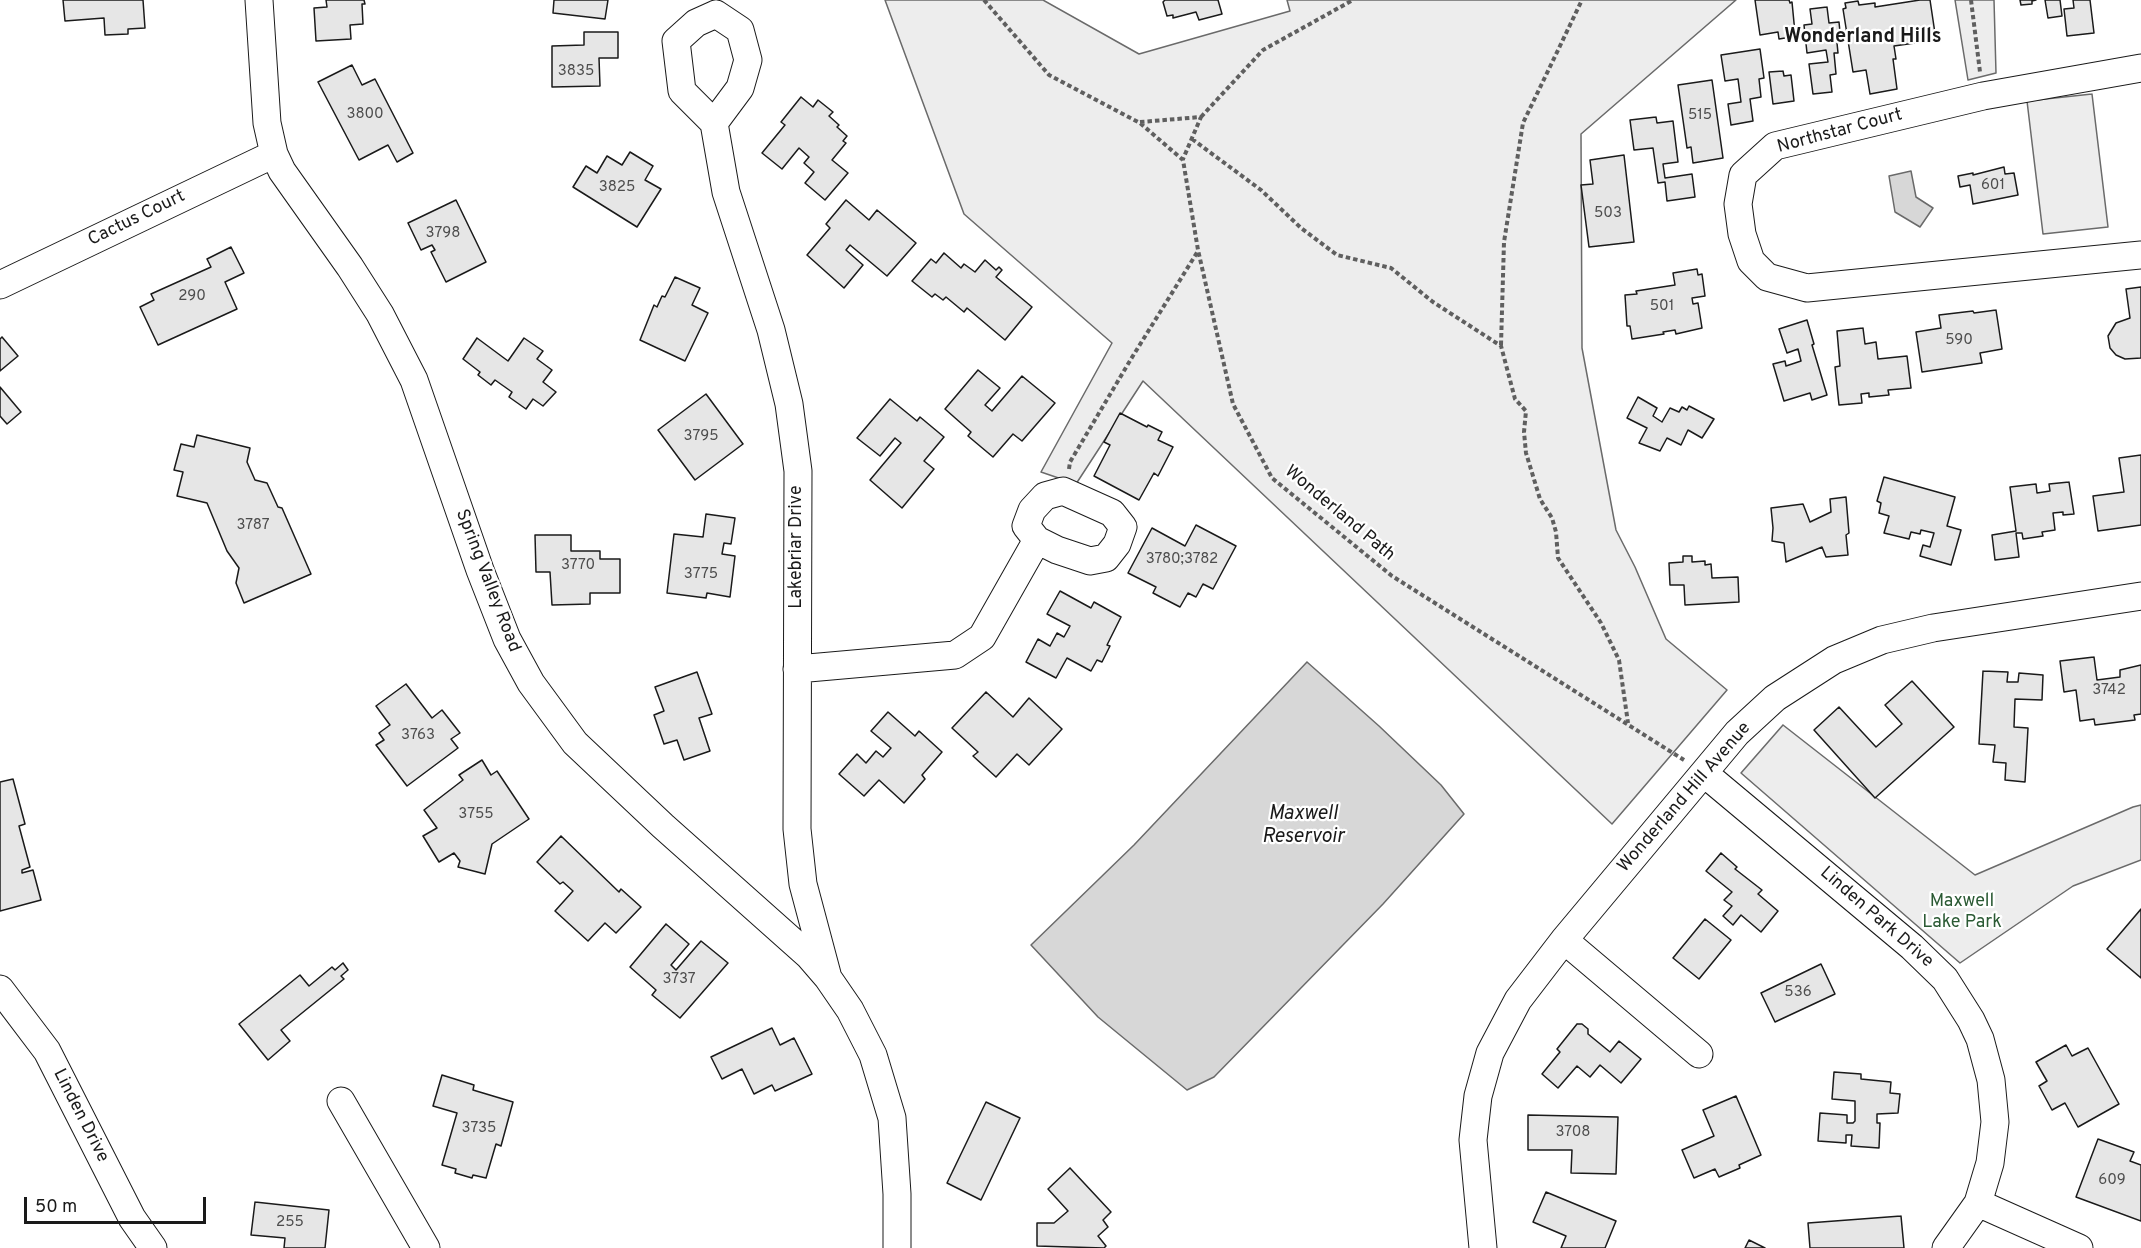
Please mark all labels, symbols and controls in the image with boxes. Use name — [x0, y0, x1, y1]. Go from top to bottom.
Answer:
district label: Wonderland Hills — [1784, 26, 1942, 50]
house number: 3835 — [558, 63, 594, 81]
street label: Northstar Court — [1775, 105, 1905, 159]
house number: 3800 — [346, 106, 384, 124]
house number: 515 — [1688, 107, 1712, 125]
house number: 601 — [1981, 177, 2005, 195]
house number: 3825 — [599, 179, 635, 197]
street label: Cactus Court — [85, 186, 189, 252]
house number: 503 — [1594, 205, 1622, 223]
house number: 3798 — [426, 225, 460, 243]
house number: 290 — [178, 288, 206, 306]
house number: 501 — [1650, 298, 1674, 316]
house number: 590 — [1945, 332, 1973, 350]
house number: 3795 — [684, 428, 718, 446]
street label: Wonderland Path — [1279, 461, 1399, 567]
street label: Lakebriar Drive — [786, 485, 808, 609]
street label: Spring Valley Road — [450, 507, 524, 655]
house number: 3787 — [236, 517, 270, 535]
house number: 3780;3782 — [1146, 551, 1218, 569]
house number: 3770 — [561, 557, 595, 575]
house number: 3775 — [684, 566, 718, 584]
house number: 3742 — [2092, 682, 2126, 700]
street label: Wonderland Hill Avenue — [1614, 718, 1756, 878]
house number: 3763 — [401, 727, 435, 745]
water label: Maxwell Reservoir — [1262, 803, 1344, 850]
house number: 3755 — [458, 806, 494, 824]
street label: Linden Park Drive — [1815, 863, 1937, 973]
park label: Maxwell Lake Park — [1922, 891, 2002, 934]
house number: 3737 — [662, 971, 696, 989]
house number: 536 — [1784, 984, 1812, 1002]
street label: Linden Drive — [47, 1066, 113, 1166]
house number: 3735 — [462, 1120, 496, 1138]
house number: 3708 — [1555, 1124, 1591, 1142]
house number: 609 — [2098, 1172, 2126, 1190]
scale bar — [27, 1185, 208, 1223]
text: 50 m — [35, 1196, 77, 1219]
house number: 255 — [276, 1214, 304, 1232]

